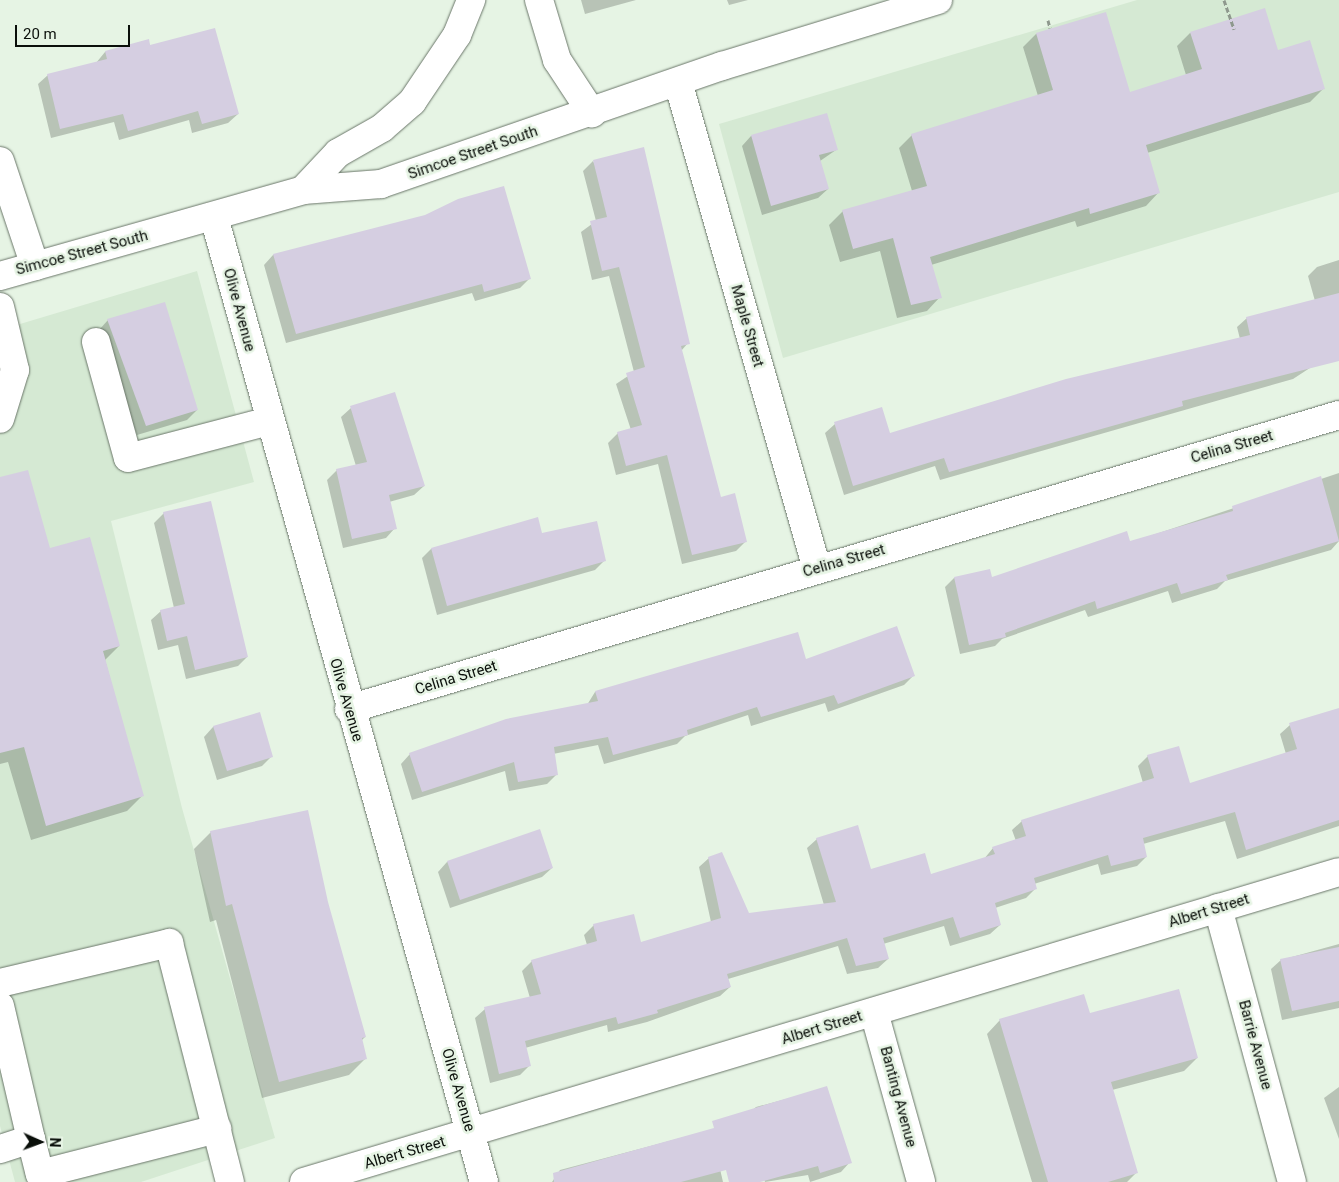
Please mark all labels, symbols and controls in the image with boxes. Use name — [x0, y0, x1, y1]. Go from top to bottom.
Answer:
scale bar — [18, 15, 132, 47]
text: 20 m — [23, 25, 57, 43]
street label: Simcoe Street South — [406, 122, 540, 184]
street label: Simcoe Street South — [14, 227, 150, 279]
street label: Olive Avenue — [219, 266, 259, 354]
street label: Maple Street — [727, 283, 767, 369]
street label: Celina Street — [1189, 427, 1275, 467]
street label: Celina Street — [801, 541, 887, 581]
street label: Olive Avenue — [326, 656, 366, 744]
street label: Celina Street — [413, 657, 499, 699]
street label: Albert Street — [1166, 890, 1252, 932]
street label: Barrie Avenue — [1234, 998, 1276, 1092]
street label: Albert Street — [779, 1007, 865, 1049]
street label: Banting Avenue — [876, 1045, 920, 1149]
street label: Olive Avenue — [438, 1046, 478, 1134]
north arrow — [15, 1117, 65, 1167]
street label: Albert Street — [362, 1133, 448, 1173]
text: N — [47, 1137, 63, 1148]

